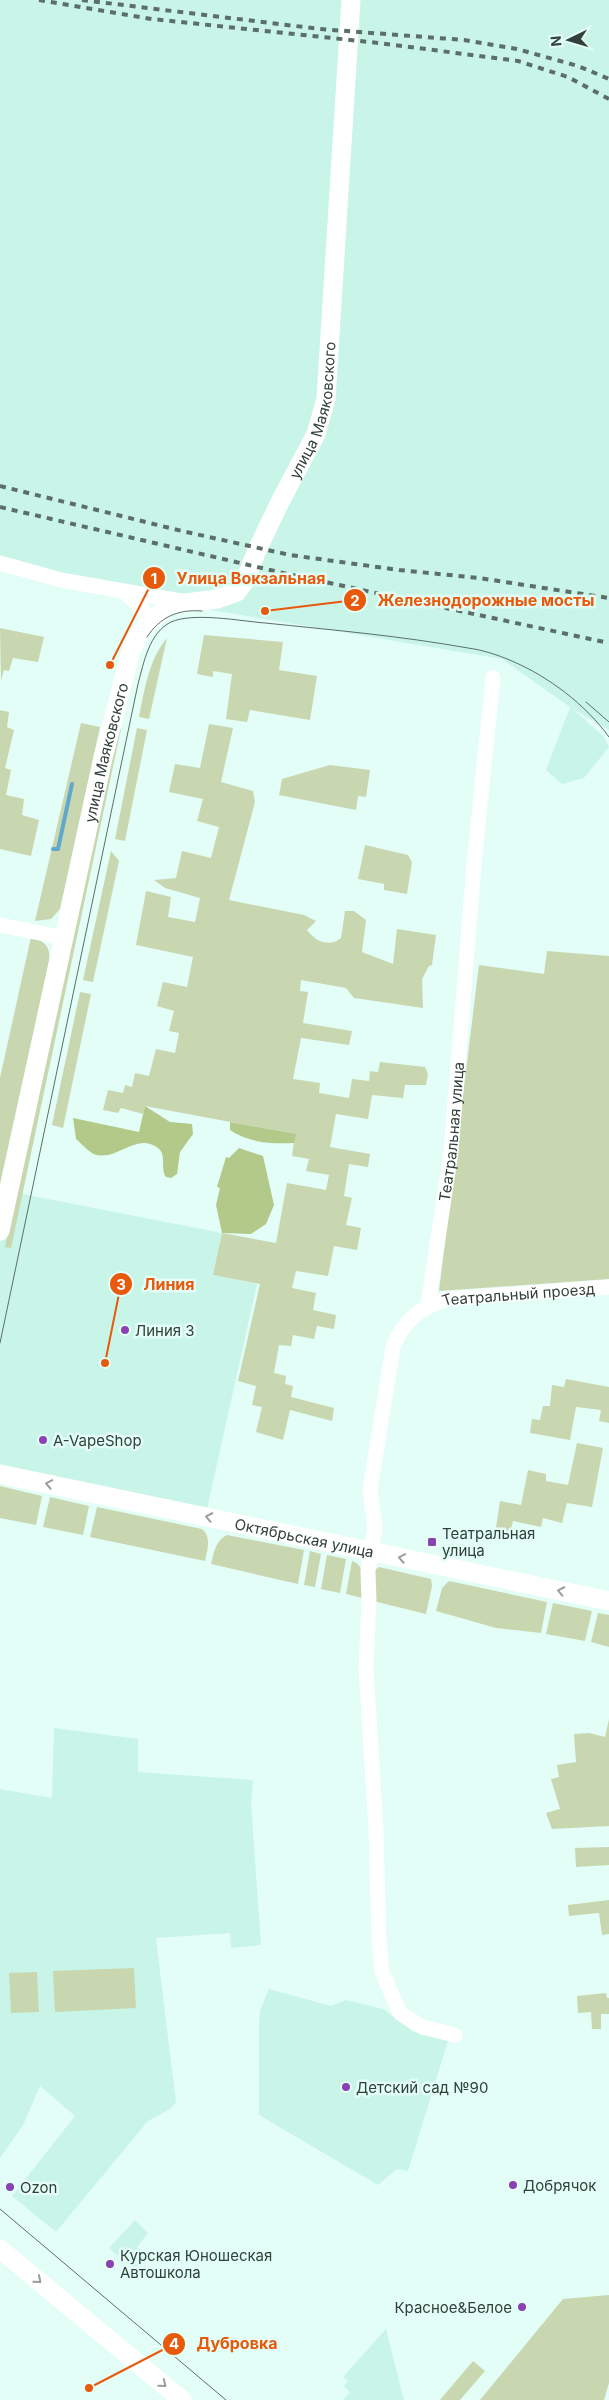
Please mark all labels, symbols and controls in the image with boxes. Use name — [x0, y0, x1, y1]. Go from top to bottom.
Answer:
north arrow — [544, 15, 594, 65]
text: N — [547, 35, 564, 47]
street label: улица Маяковского — [285, 341, 339, 482]
callout: Улица Вокзальная — [142, 563, 336, 594]
text: Улица Вокзальная — [177, 568, 325, 588]
text: 1 — [151, 569, 157, 588]
callout: Железнодорожные мосты — [342, 585, 604, 616]
text: Железнодорожные мосты — [378, 590, 594, 610]
text: 2 — [350, 591, 360, 610]
street label: улица Маяковского — [80, 681, 132, 824]
street label: Театральная улица — [434, 1061, 468, 1203]
callout: Линия — [108, 1269, 205, 1300]
text: Линия — [143, 1274, 195, 1294]
text: 3 — [116, 1275, 126, 1294]
street label: Театральный проезд — [439, 1279, 596, 1310]
place label: Линия 3 — [135, 1321, 195, 1340]
marker: Линия 3 — [119, 1324, 131, 1336]
place label: A-VapeShop — [53, 1431, 142, 1450]
marker: A-VapeShop — [37, 1434, 49, 1446]
one-way arrow — [44, 1479, 53, 1490]
one-way arrow — [205, 1512, 213, 1523]
street label: Октябрьская улица — [233, 1514, 376, 1561]
place label: Театральная улица — [442, 1524, 535, 1560]
marker: Театральная улица — [426, 1536, 438, 1548]
one-way arrow — [398, 1553, 407, 1564]
one-way arrow — [557, 1586, 566, 1597]
place label: Детский сад №90 — [356, 2078, 488, 2097]
marker: Детский сад №90 — [340, 2081, 352, 2093]
place label: Добрячок — [523, 2176, 596, 2195]
place label: Ozon — [20, 2178, 57, 2197]
marker: Добрячок — [507, 2179, 519, 2191]
marker: Ozon — [4, 2181, 16, 2193]
place label: Курская Юношеская Автошкола — [120, 2246, 272, 2282]
marker: Курская Юношеская Автошкола — [104, 2258, 116, 2270]
one-way arrow — [32, 2275, 41, 2284]
place label: Красное&Белое — [395, 2298, 512, 2317]
marker: Красное&Белое — [516, 2301, 528, 2313]
callout: Дубровка — [161, 2328, 287, 2359]
text: Дубровка — [196, 2333, 278, 2353]
text: 4 — [169, 2334, 179, 2353]
one-way arrow — [157, 2378, 166, 2387]

